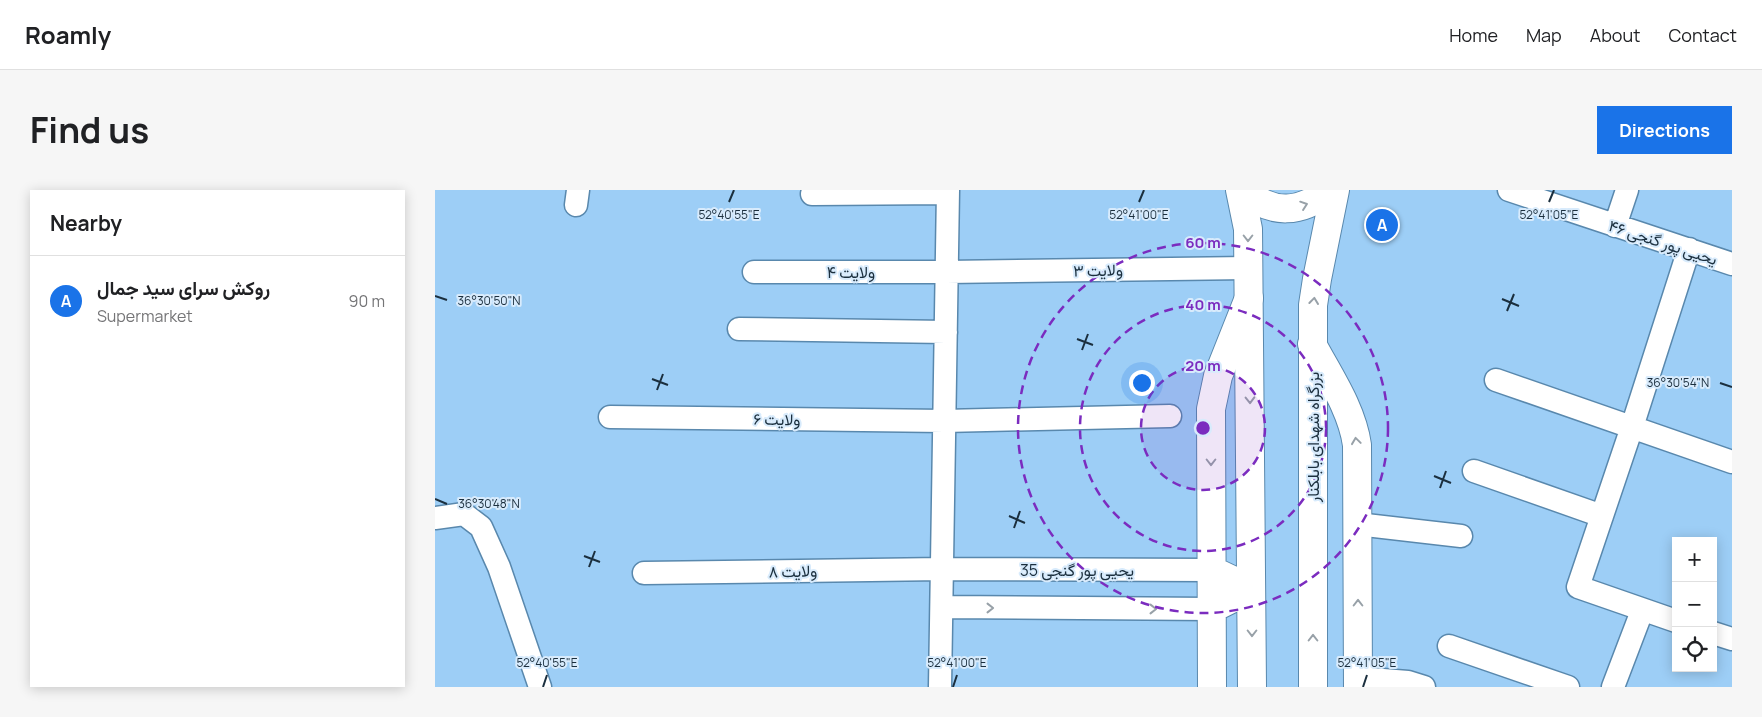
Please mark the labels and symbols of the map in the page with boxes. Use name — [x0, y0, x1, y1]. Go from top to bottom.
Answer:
one-way arrow — [1299, 201, 1307, 211]
text: 52°40'55"E — [698, 206, 760, 223]
text: 52°41'00"E — [1109, 206, 1169, 223]
pin: A — [1366, 206, 1398, 244]
text: 52°41'05"E — [1520, 206, 1579, 223]
street label: یحیی پور گنجی ۴۶ — [1606, 214, 1720, 271]
text: 60 m — [1185, 232, 1221, 253]
one-way arrow — [1243, 234, 1253, 242]
street label: ولایت ۳ — [1073, 259, 1123, 281]
street label: ولایت ۴ — [827, 261, 875, 283]
text: 36°30'50"N — [457, 292, 521, 309]
text: 40 m — [1185, 294, 1221, 315]
one-way arrow — [1308, 297, 1319, 305]
text: 20 m — [1185, 355, 1221, 376]
your location — [1129, 370, 1155, 396]
street label: بزرگراه شهدای بابلکنار — [1302, 372, 1324, 503]
text: 36°30'54"N — [1647, 374, 1709, 391]
one-way arrow — [1245, 397, 1255, 405]
street label: ولایت ۶ — [753, 408, 801, 430]
centre of rings — [1194, 419, 1212, 437]
one-way arrow — [1351, 437, 1362, 445]
one-way arrow — [1206, 459, 1216, 467]
text: 36°30'48"N — [458, 495, 520, 512]
street label: یحیی پور گنجی 35 — [1020, 559, 1134, 582]
street label: ولایت ۸ — [768, 560, 818, 582]
one-way arrow — [1353, 599, 1363, 607]
one-way arrow — [987, 603, 995, 613]
one-way arrow — [1150, 604, 1157, 614]
one-way arrow — [1247, 630, 1257, 637]
one-way arrow — [1308, 634, 1318, 642]
text: 52°40'55"E — [516, 654, 578, 671]
text: 52°41'00"E — [927, 654, 987, 671]
text: 52°41'05"E — [1338, 654, 1397, 671]

